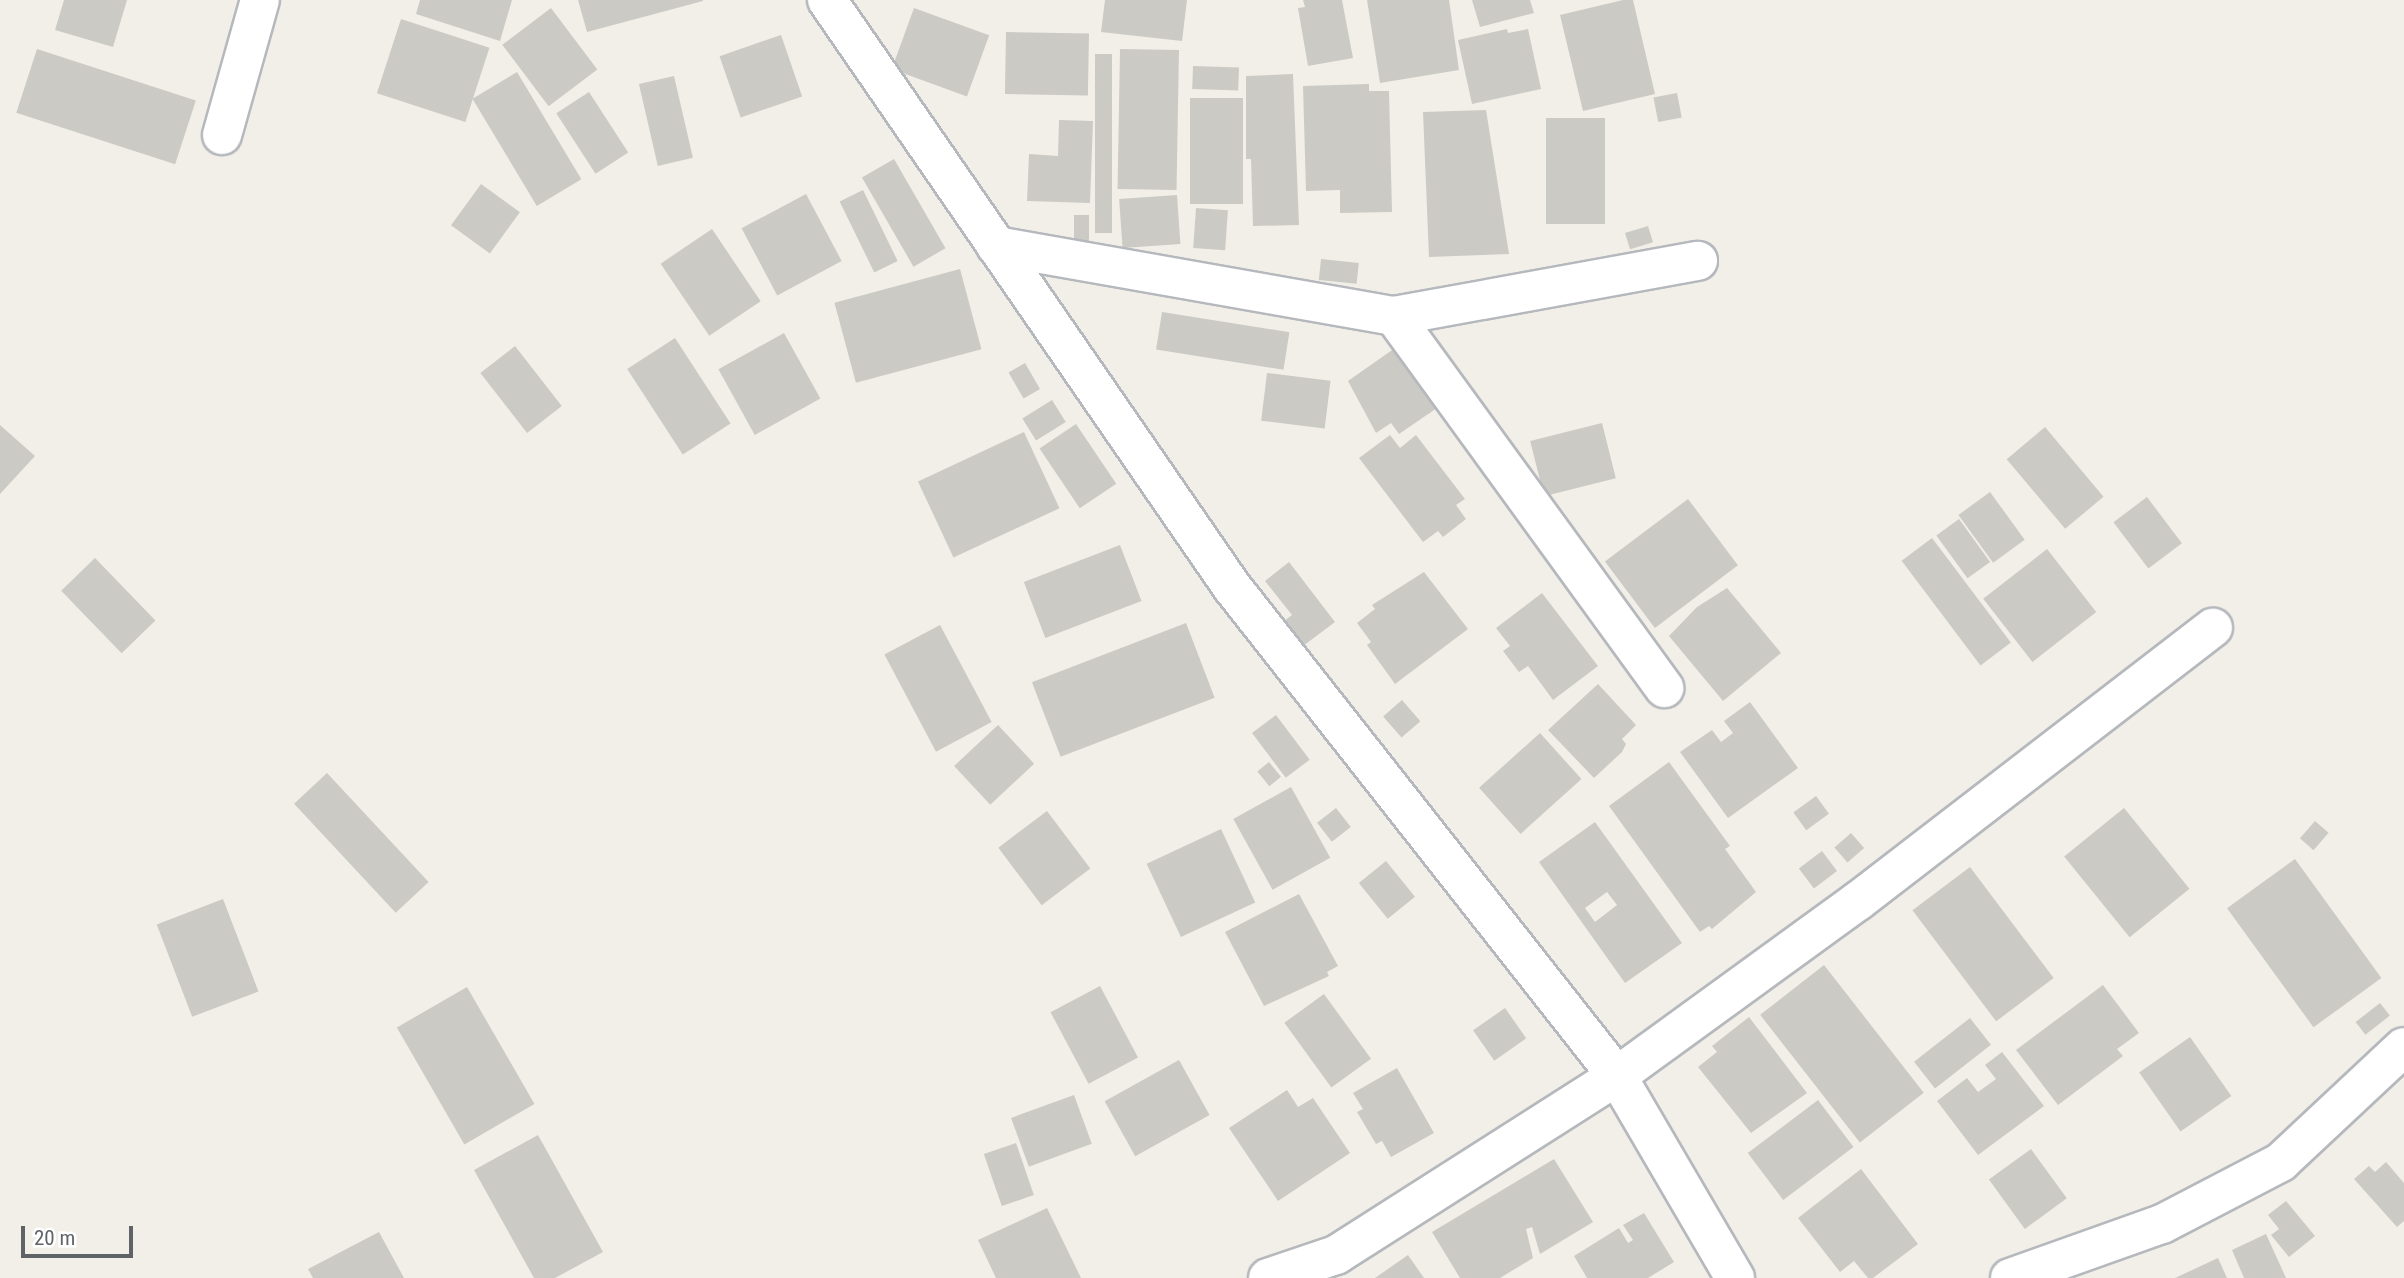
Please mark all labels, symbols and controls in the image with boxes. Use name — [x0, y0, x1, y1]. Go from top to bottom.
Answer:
scale bar — [24, 1212, 136, 1256]
text: 20 m — [34, 1226, 75, 1250]

